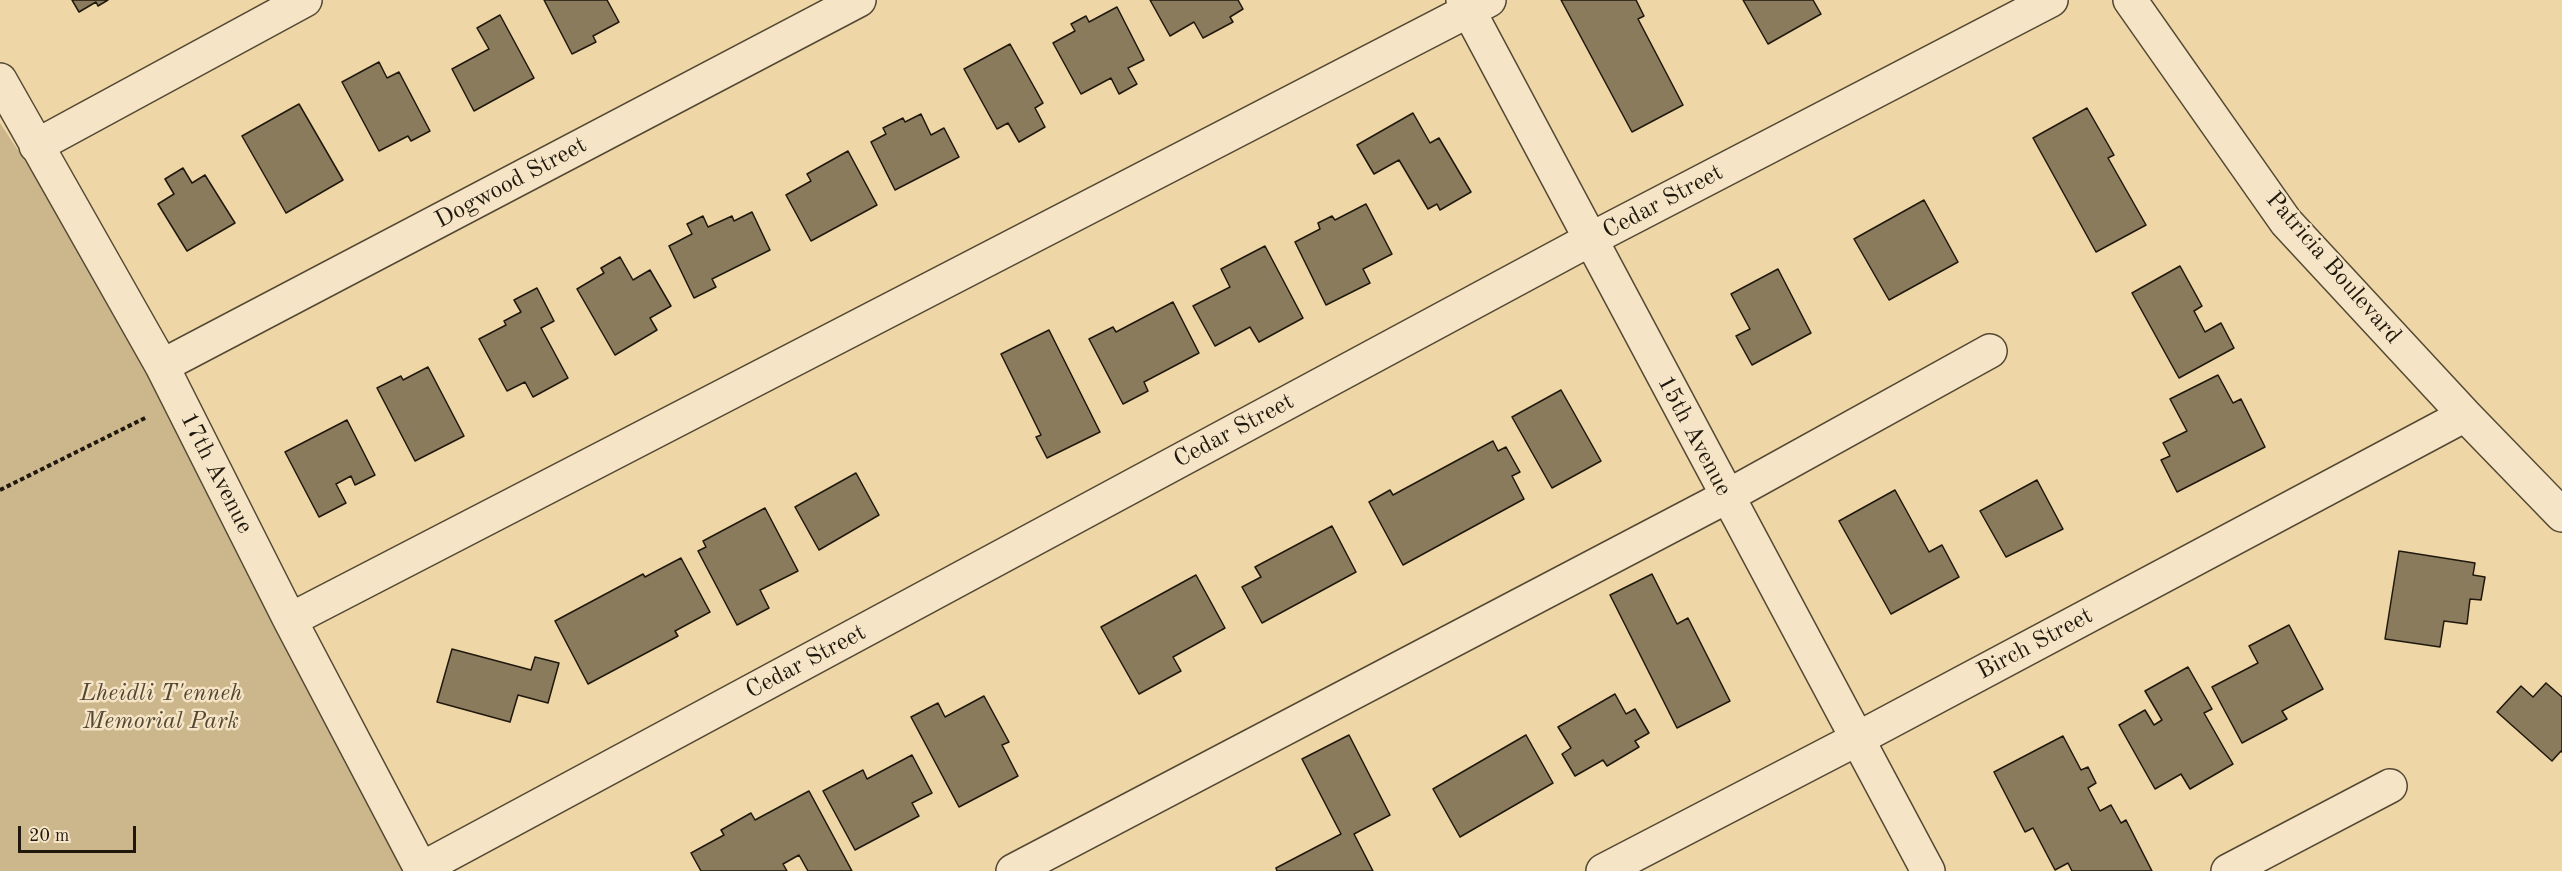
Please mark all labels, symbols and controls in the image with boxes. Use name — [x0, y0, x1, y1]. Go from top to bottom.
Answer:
street label: Dogwood Street — [430, 131, 592, 235]
street label: Cedar Street — [1598, 158, 1728, 246]
street label: Patricia Boulevard — [2259, 186, 2407, 350]
street label: 15th Avenue — [1650, 371, 1738, 501]
street label: Cedar Street — [1169, 387, 1299, 475]
street label: 17th Avenue — [173, 408, 259, 538]
street label: Birch Street — [1972, 602, 2098, 686]
street label: Cedar Street — [741, 618, 871, 706]
park label: Lheidli T'enneh Memorial Park — [80, 680, 242, 736]
scale bar — [21, 814, 140, 852]
text: 20 m — [29, 827, 69, 845]

